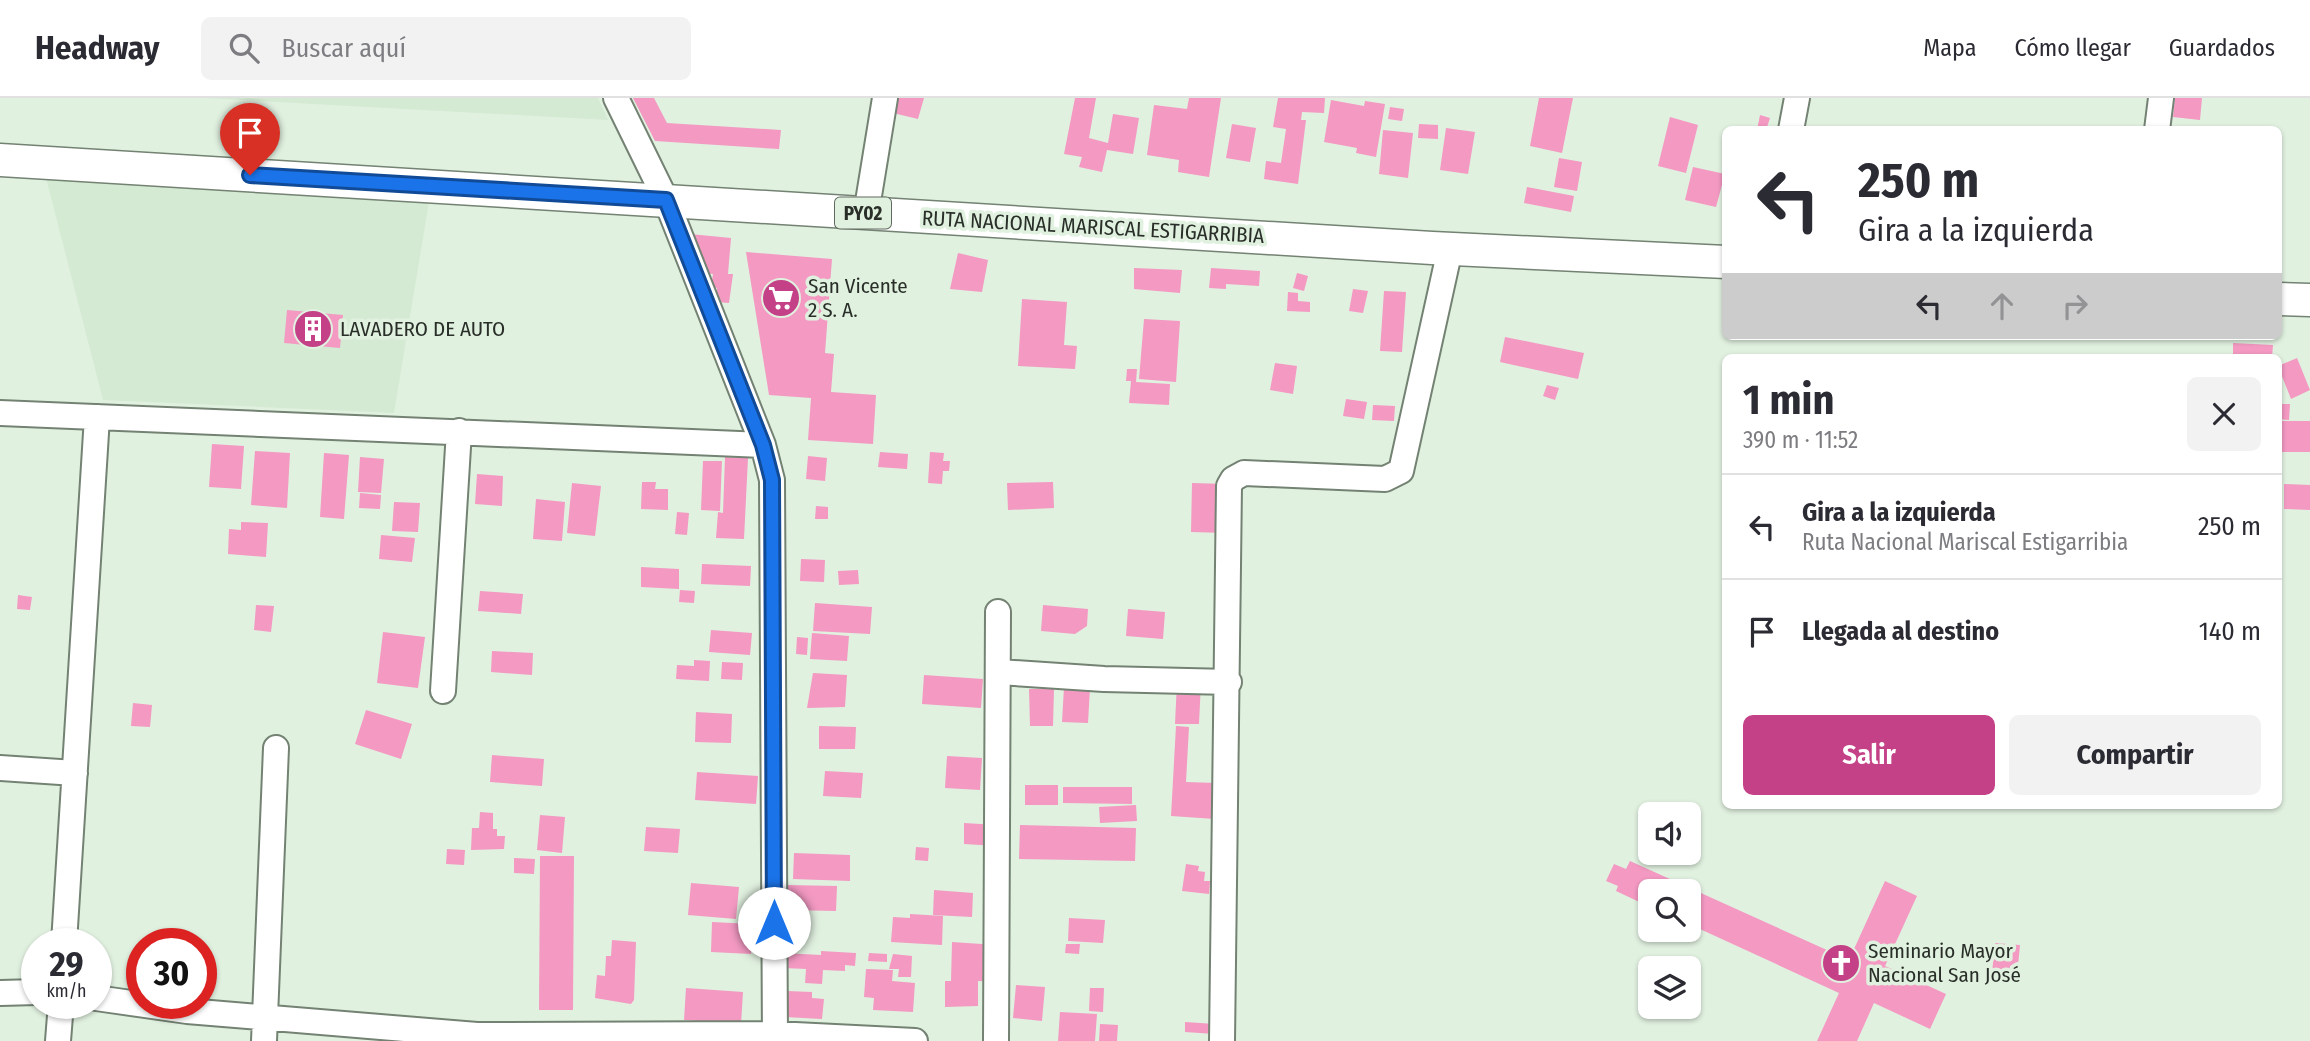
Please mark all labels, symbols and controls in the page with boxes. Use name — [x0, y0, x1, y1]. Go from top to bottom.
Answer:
search box — [201, 17, 691, 80]
text: Headway — [35, 28, 159, 68]
icon: search — [225, 29, 263, 67]
text: Buscar aquí — [281, 33, 406, 64]
text: Mapa — [1923, 34, 1976, 62]
text: Cómo llegar — [2014, 34, 2131, 62]
text: Guardados — [2169, 34, 2275, 62]
pin — [220, 103, 280, 175]
icon: arrive — [231, 114, 269, 152]
text: 250 m — [1858, 151, 1979, 210]
icon: left — [1743, 154, 1834, 245]
road number: PY02 — [835, 197, 891, 228]
street label: RUTA NACIONAL MARISCAL ESTIGARRIBIA — [921, 205, 1265, 249]
text: Gira a la izquierda — [1858, 211, 2094, 249]
place label: San Vicente 2 S. A. — [808, 273, 908, 323]
supermarket icon: San Vicente 2 S. A. — [760, 277, 802, 319]
icon: left — [1910, 287, 1948, 325]
icon: ahead — [1983, 287, 2021, 325]
icon: right — [2056, 287, 2094, 325]
building icon: LAVADERO DE AUTO — [292, 308, 334, 350]
place label: LAVADERO DE AUTO — [340, 316, 505, 342]
text: 1 min — [1743, 375, 1834, 425]
button: close — [2187, 377, 2261, 451]
text: 390 m · 11:52 — [1743, 426, 1858, 454]
text: Gira a la izquierda — [1802, 497, 1996, 528]
icon: left — [1743, 508, 1781, 546]
text: 250 m — [2198, 511, 2261, 542]
text: Ruta Nacional Mariscal Estigarribia — [1802, 528, 2128, 556]
icon: arrive — [1743, 613, 1781, 651]
text: Llegada al destino — [1802, 616, 1999, 647]
text: 140 m — [2199, 616, 2261, 647]
button: Salir — [1743, 715, 1995, 795]
button: Compartir — [2009, 715, 2261, 795]
map controls — [1638, 802, 1701, 1019]
button: sound — [1638, 802, 1701, 865]
button: search — [1638, 879, 1701, 942]
position arrow — [737, 886, 811, 960]
speed limit sign: 30 — [126, 928, 217, 1019]
place label: Seminario Mayor Nacional San José — [1868, 938, 2021, 988]
church icon: Seminario Mayor Nacional San José — [1820, 942, 1862, 984]
text: 29 — [49, 943, 84, 985]
button: layers — [1638, 956, 1701, 1019]
text: km/h — [46, 980, 87, 1002]

